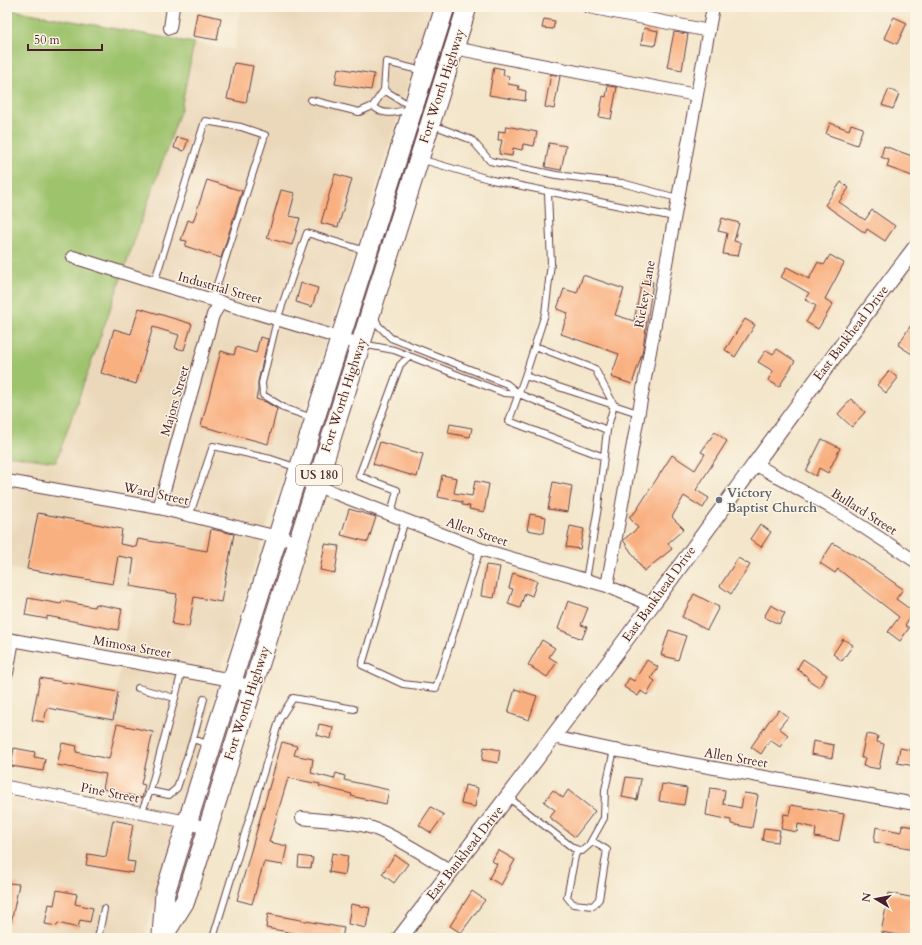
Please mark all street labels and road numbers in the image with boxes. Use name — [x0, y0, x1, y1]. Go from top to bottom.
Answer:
street label: Fort Worth Highway — [415, 26, 469, 146]
street label: Rickey Lane — [630, 259, 660, 329]
street label: Industrial Street — [176, 267, 264, 309]
street label: East Bankhead Drive — [809, 282, 893, 384]
street label: Fort Worth Highway — [317, 335, 371, 455]
street label: Majors Street — [156, 364, 194, 438]
road number: US 180 — [296, 465, 342, 485]
street label: Ward Street — [121, 478, 190, 510]
street label: Bullard Street — [828, 485, 900, 539]
street label: Allen Street — [444, 513, 510, 551]
street label: East Bankhead Drive — [618, 542, 700, 646]
street label: Mimosa Street — [92, 631, 172, 663]
street label: Fort Worth Highway — [220, 643, 274, 763]
street label: Allen Street — [703, 744, 769, 772]
street label: Pine Street — [79, 778, 141, 808]
street label: East Bankhead Drive — [423, 802, 508, 904]

